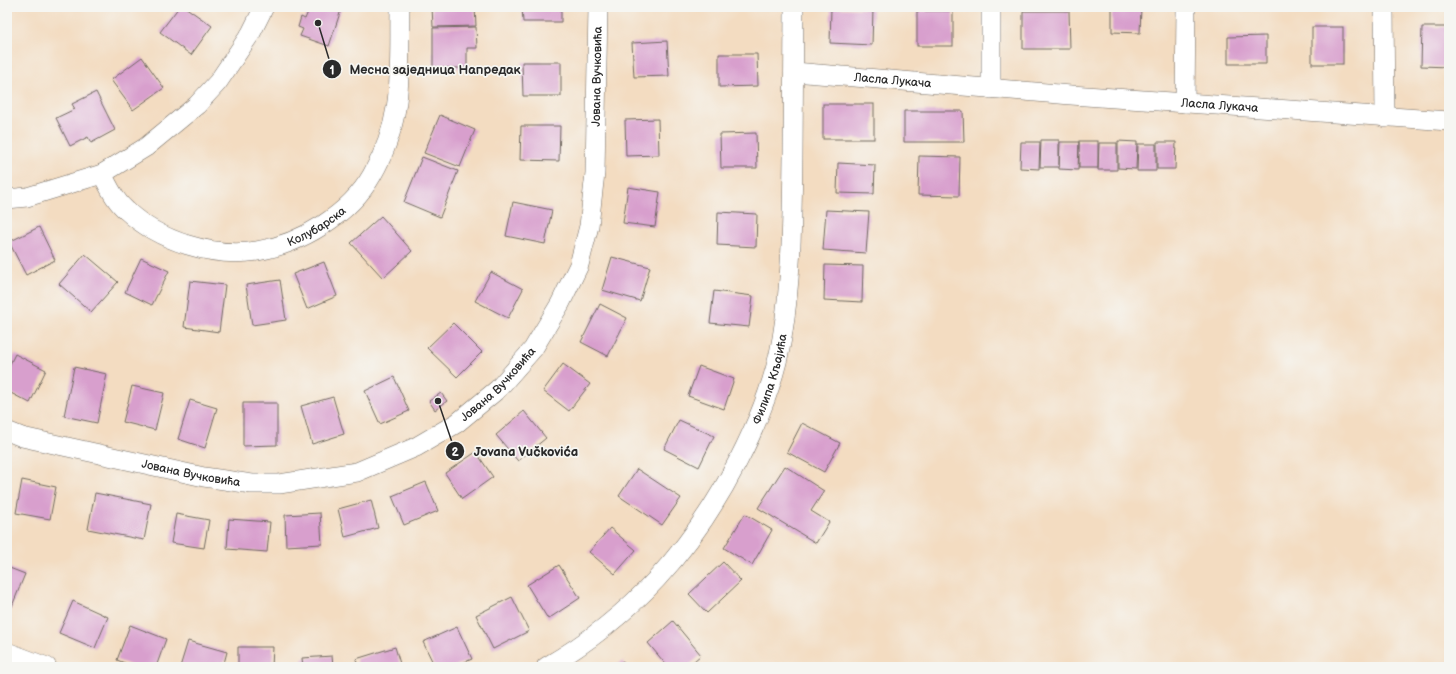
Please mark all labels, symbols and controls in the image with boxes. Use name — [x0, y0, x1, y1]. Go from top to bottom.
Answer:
street label: Јована Вучковића — [589, 26, 606, 127]
callout: Месна заједница Напредак — [322, 57, 529, 82]
text: Месна заједница Напредак — [349, 62, 522, 78]
text: 1 — [329, 63, 335, 78]
street label: Ласла Лукача — [852, 70, 932, 91]
street label: Ласла Лукача — [1179, 96, 1259, 116]
street label: Колубарска — [285, 204, 349, 250]
street label: Филипа Кљајића — [749, 333, 791, 427]
street label: Јована Вучковића — [457, 344, 539, 425]
callout: Jovana Vučkovića — [445, 439, 587, 464]
text: Jovana Vučkovića — [474, 444, 578, 460]
text: 2 — [451, 445, 459, 460]
street label: Јована Вучковића — [140, 456, 241, 490]

